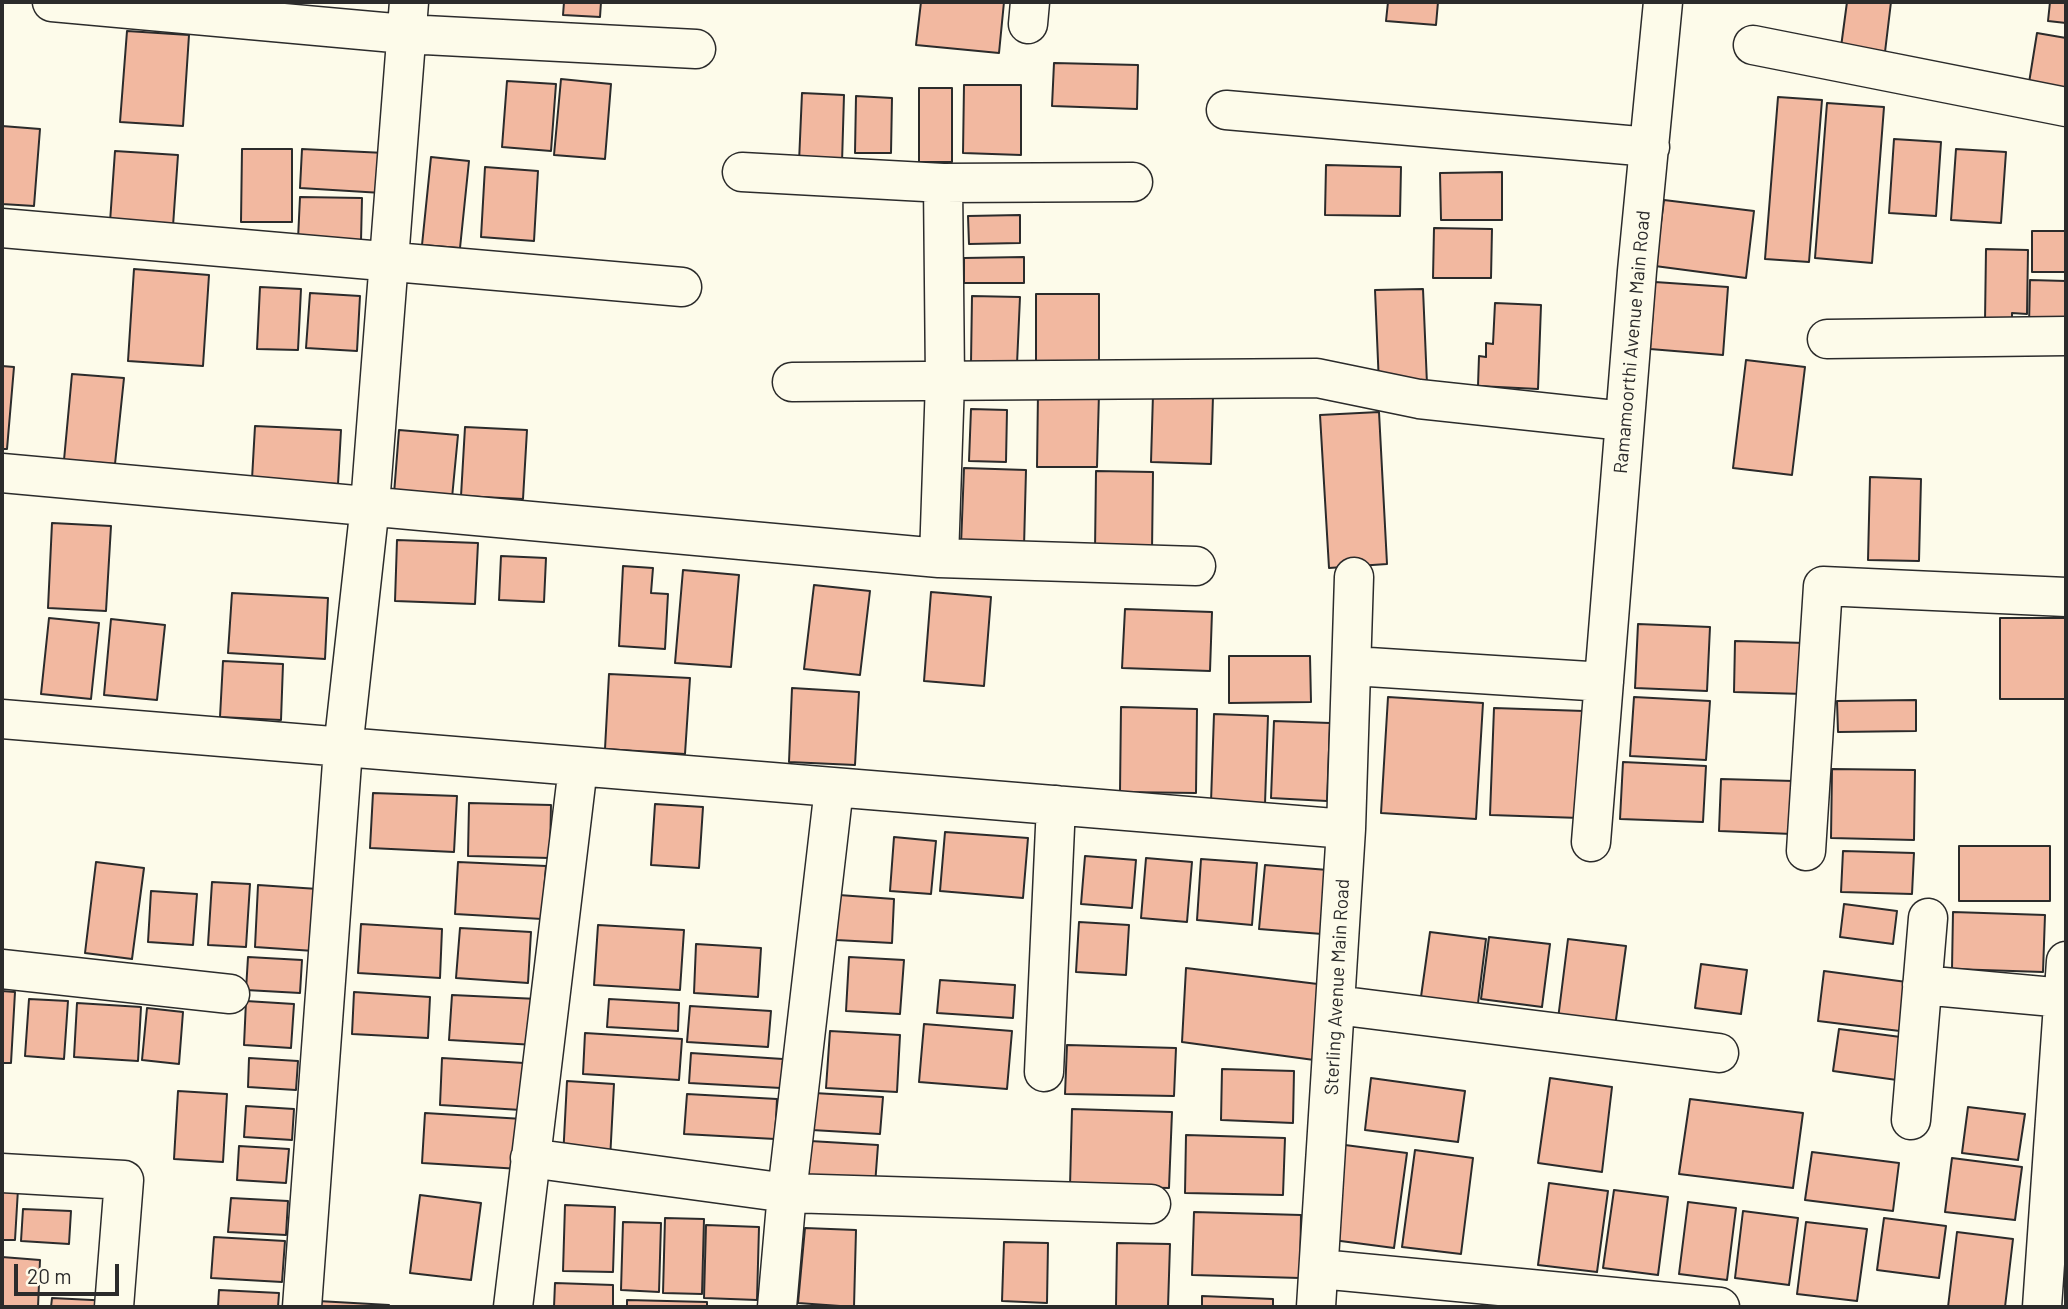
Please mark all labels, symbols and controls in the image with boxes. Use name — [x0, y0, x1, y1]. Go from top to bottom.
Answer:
street label: Ramamoorthi Avenue Main Road — [1609, 209, 1655, 475]
street label: Sterling Avenue Main Road — [1320, 878, 1354, 1096]
scale bar — [18, 1250, 122, 1294]
text: 20 m — [27, 1263, 72, 1288]

